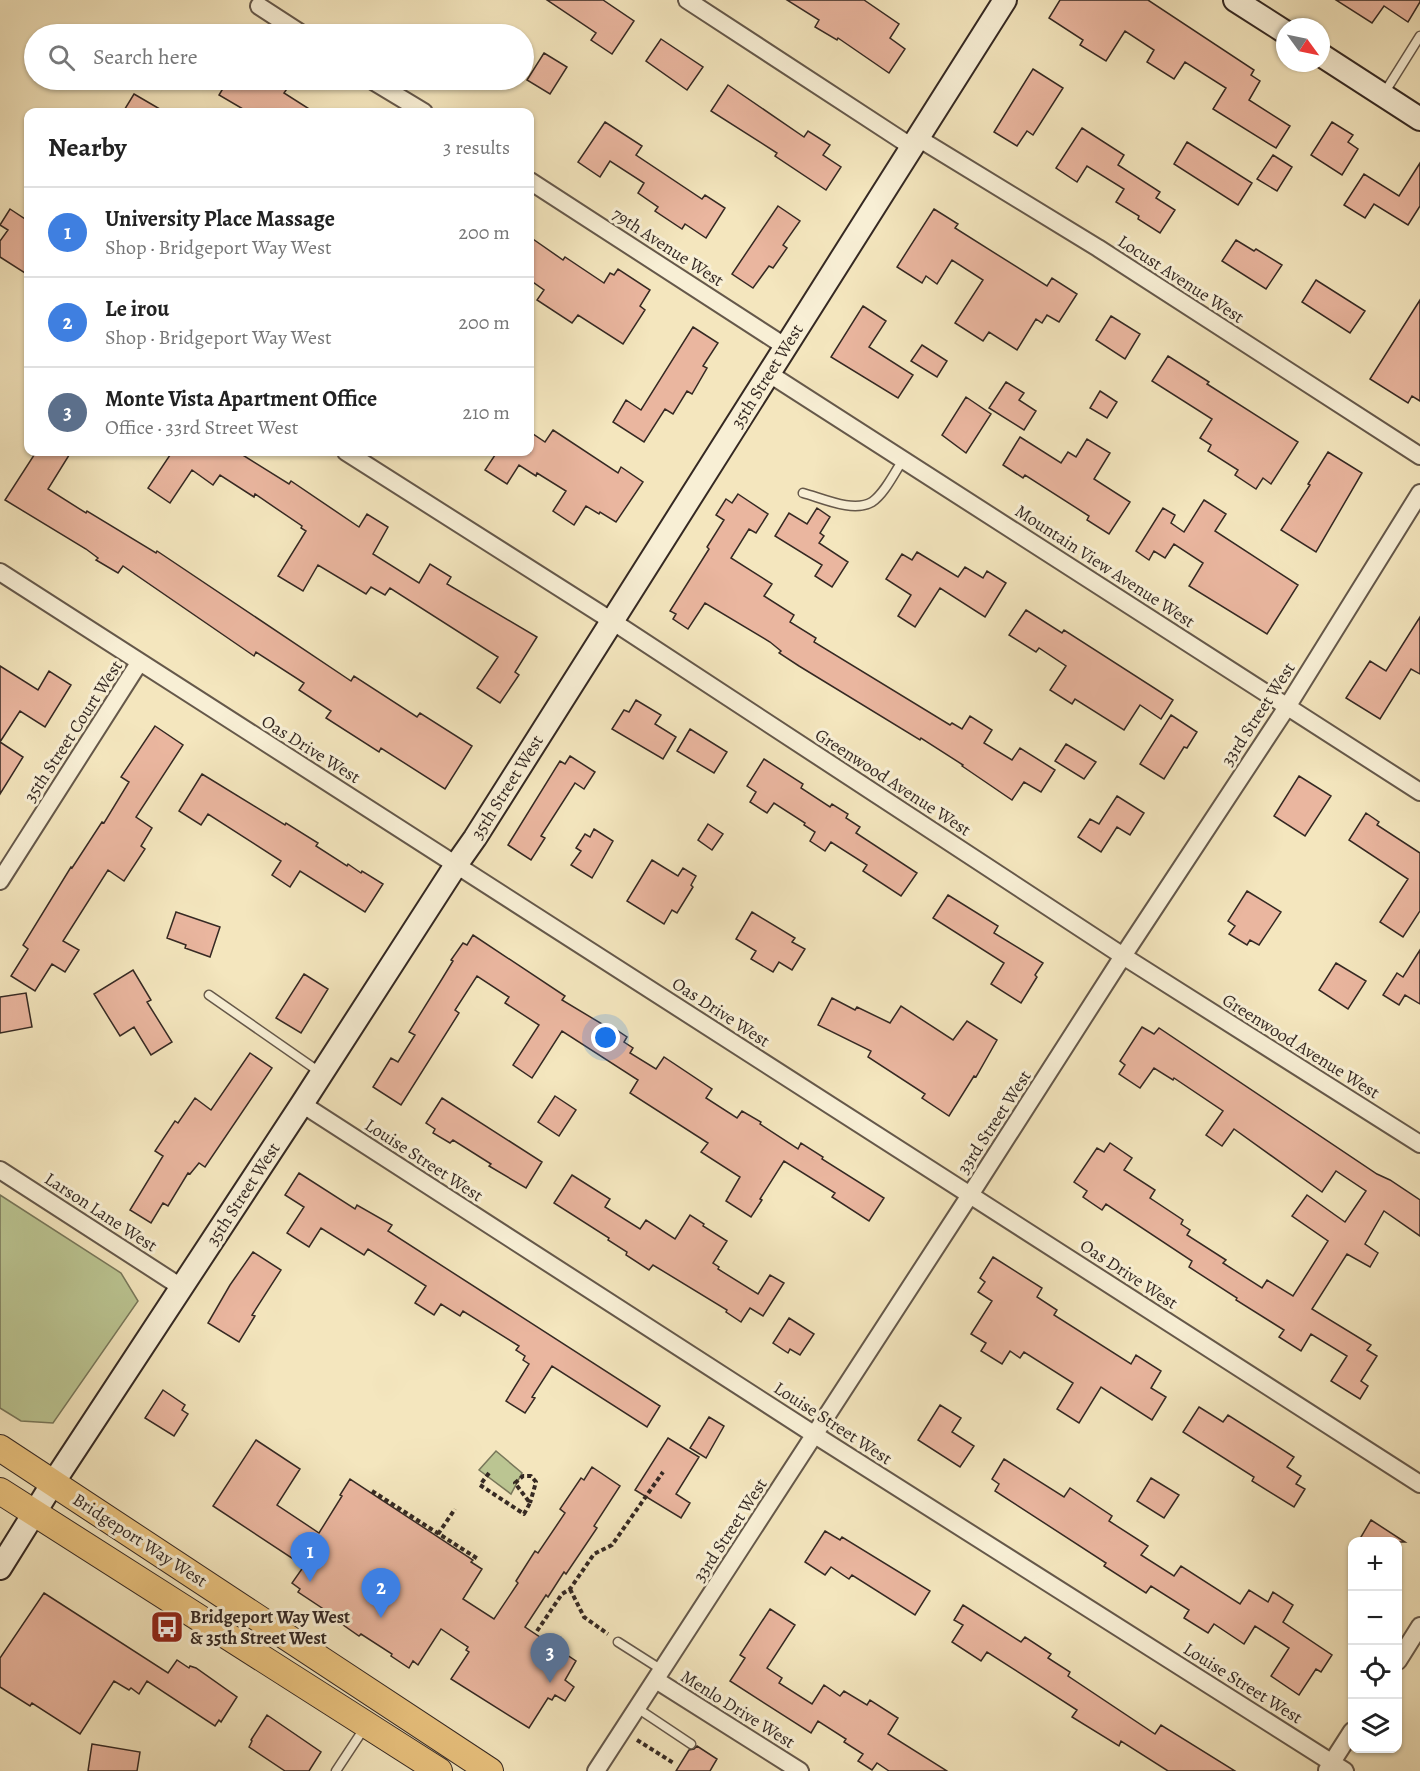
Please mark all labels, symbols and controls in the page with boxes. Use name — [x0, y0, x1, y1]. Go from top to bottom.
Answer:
north arrow — [1276, 18, 1330, 72]
search box — [24, 24, 534, 90]
icon: search — [45, 41, 78, 74]
text: Search here — [93, 42, 198, 72]
text: Nearby — [48, 130, 127, 165]
text: 3 results — [443, 134, 510, 161]
street label: 79th Avenue West — [607, 202, 729, 292]
text: University Place Massage — [105, 204, 335, 234]
text: 1 — [64, 219, 71, 246]
text: 200 m — [459, 219, 510, 246]
street label: Locust Avenue West — [1113, 229, 1249, 329]
text: Shop · Bridgeport Way West — [105, 234, 332, 261]
text: Le irou — [105, 294, 169, 324]
text: 2 — [63, 309, 72, 336]
text: 200 m — [459, 309, 510, 336]
street label: 35th Street West — [725, 319, 809, 433]
text: Shop · Bridgeport Way West — [105, 324, 332, 351]
text: Monte Vista Apartment Office — [105, 384, 377, 414]
text: 3 — [63, 399, 72, 426]
text: 210 m — [462, 399, 510, 426]
text: Office · 33rd Street West — [105, 414, 298, 441]
street label: Mountain View Avenue West — [1010, 499, 1200, 633]
street label: 35th Street Court West — [18, 655, 128, 807]
street label: 33rd Street West — [1215, 657, 1301, 771]
street label: Oas Drive West — [257, 709, 365, 789]
street label: Greenwood Avenue West — [810, 723, 976, 841]
street label: 35th Street West — [465, 730, 549, 844]
street label: Oas Drive West — [667, 971, 775, 1053]
street label: Greenwood Avenue West — [1218, 988, 1384, 1104]
your location — [591, 1023, 620, 1052]
street label: 33rd Street West — [951, 1065, 1037, 1179]
street label: Louise Street West — [360, 1113, 488, 1207]
street label: 35th Street West — [201, 1138, 285, 1250]
street label: Larson Lane West — [40, 1167, 162, 1257]
street label: Oas Drive West — [1075, 1233, 1183, 1315]
street label: Louise Street West — [769, 1376, 897, 1470]
street label: 33rd Street West — [687, 1473, 773, 1587]
street label: Bridgeport Way West — [68, 1488, 212, 1593]
pin: 1 — [290, 1532, 330, 1582]
map controls — [1348, 1537, 1402, 1753]
button: + — [1348, 1537, 1402, 1591]
pin: 2 — [362, 1568, 400, 1618]
button: − — [1348, 1591, 1402, 1645]
place label: Bridgeport Way West & 35th Street West — [190, 1605, 350, 1650]
bus stop icon: Bridgeport Way West & 35th Street West — [149, 1609, 185, 1645]
pin: 3 — [530, 1634, 570, 1683]
street label: Louise Street West — [1179, 1637, 1307, 1729]
button: locate — [1348, 1645, 1402, 1699]
street label: Menlo Drive West — [676, 1664, 800, 1754]
button: layers — [1348, 1699, 1402, 1753]

